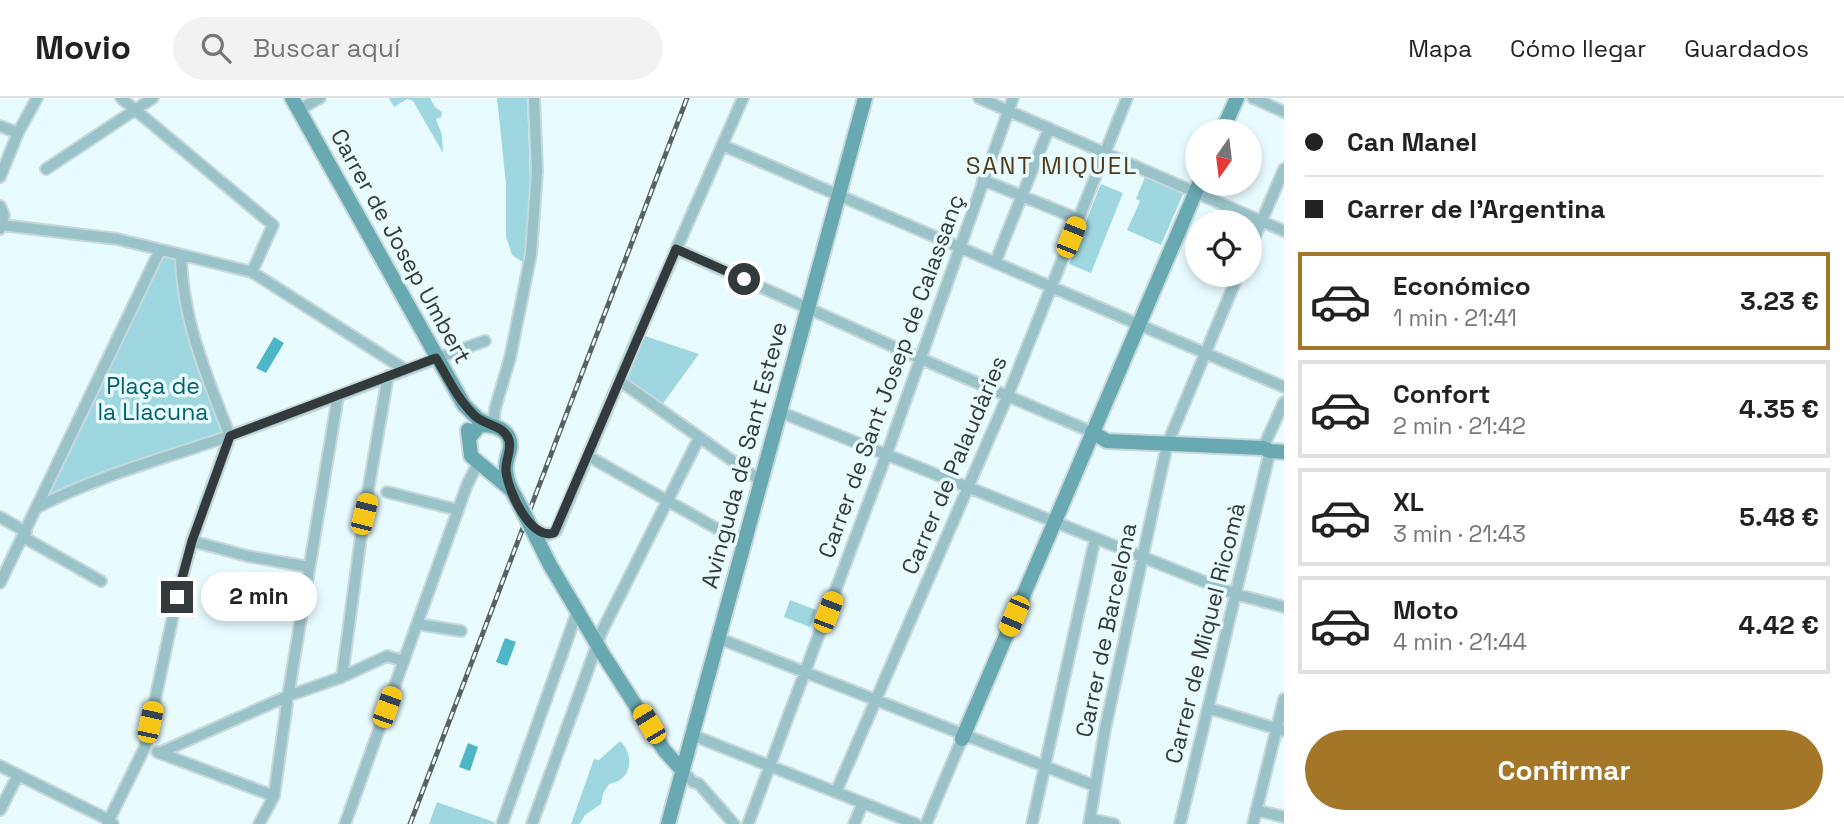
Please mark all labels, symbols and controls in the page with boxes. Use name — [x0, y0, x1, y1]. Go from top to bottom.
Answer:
search box — [173, 17, 663, 80]
text: Movio — [35, 27, 131, 69]
icon: search — [197, 29, 235, 67]
text: Buscar aquí — [253, 31, 400, 65]
text: Mapa — [1408, 33, 1472, 64]
text: Cómo llegar — [1510, 33, 1646, 64]
text: Guardados — [1684, 33, 1809, 64]
north arrow — [1185, 119, 1262, 196]
map controls — [1185, 119, 1262, 287]
street label: Carrer de Josep Umbert — [324, 123, 478, 369]
text: Can Manel — [1347, 125, 1477, 159]
district label: SANT MIQUEL — [966, 150, 1138, 181]
street label: Carrer de Sant Josep de Calassanç — [811, 190, 971, 562]
text: Carrer de l'Argentina — [1347, 192, 1605, 226]
button: locate — [1185, 210, 1262, 287]
car — [1054, 214, 1089, 260]
route start — [728, 263, 760, 295]
text: Económico — [1393, 269, 1531, 303]
icon: car — [1309, 270, 1372, 333]
text: 3.23 € — [1740, 284, 1819, 318]
text: 1 min · 21:41 — [1393, 303, 1517, 333]
street label: Avinguda de Sant Esteve — [694, 318, 794, 592]
street label: Carrer de Palaudàries — [894, 351, 1014, 579]
park label: Plaça de la Llacuna — [97, 371, 209, 427]
text: Confort — [1393, 377, 1490, 411]
icon: car — [1309, 378, 1372, 441]
text: 4.35 € — [1739, 392, 1819, 426]
text: 2 min · 21:42 — [1393, 411, 1526, 441]
text: XL — [1393, 485, 1424, 519]
icon: car — [1309, 486, 1372, 549]
car — [349, 491, 380, 537]
street label: Carrer de Miquel Ricomà — [1158, 499, 1252, 767]
text: 5.48 € — [1739, 500, 1819, 534]
text: 3 min · 21:43 — [1393, 519, 1526, 549]
street label: Carrer de Barcelona — [1069, 520, 1143, 740]
callout: 2 min — [202, 573, 317, 622]
route end — [161, 581, 193, 613]
text: 2 min — [229, 581, 289, 611]
car — [811, 589, 846, 635]
car — [997, 593, 1032, 639]
text: Moto — [1393, 593, 1459, 627]
icon: car — [1309, 594, 1372, 657]
text: 4.42 € — [1739, 608, 1819, 642]
text: 4 min · 21:44 — [1393, 627, 1527, 657]
car — [370, 684, 405, 730]
car — [136, 699, 165, 745]
car — [630, 701, 669, 747]
button: Confirmar — [1305, 730, 1823, 810]

